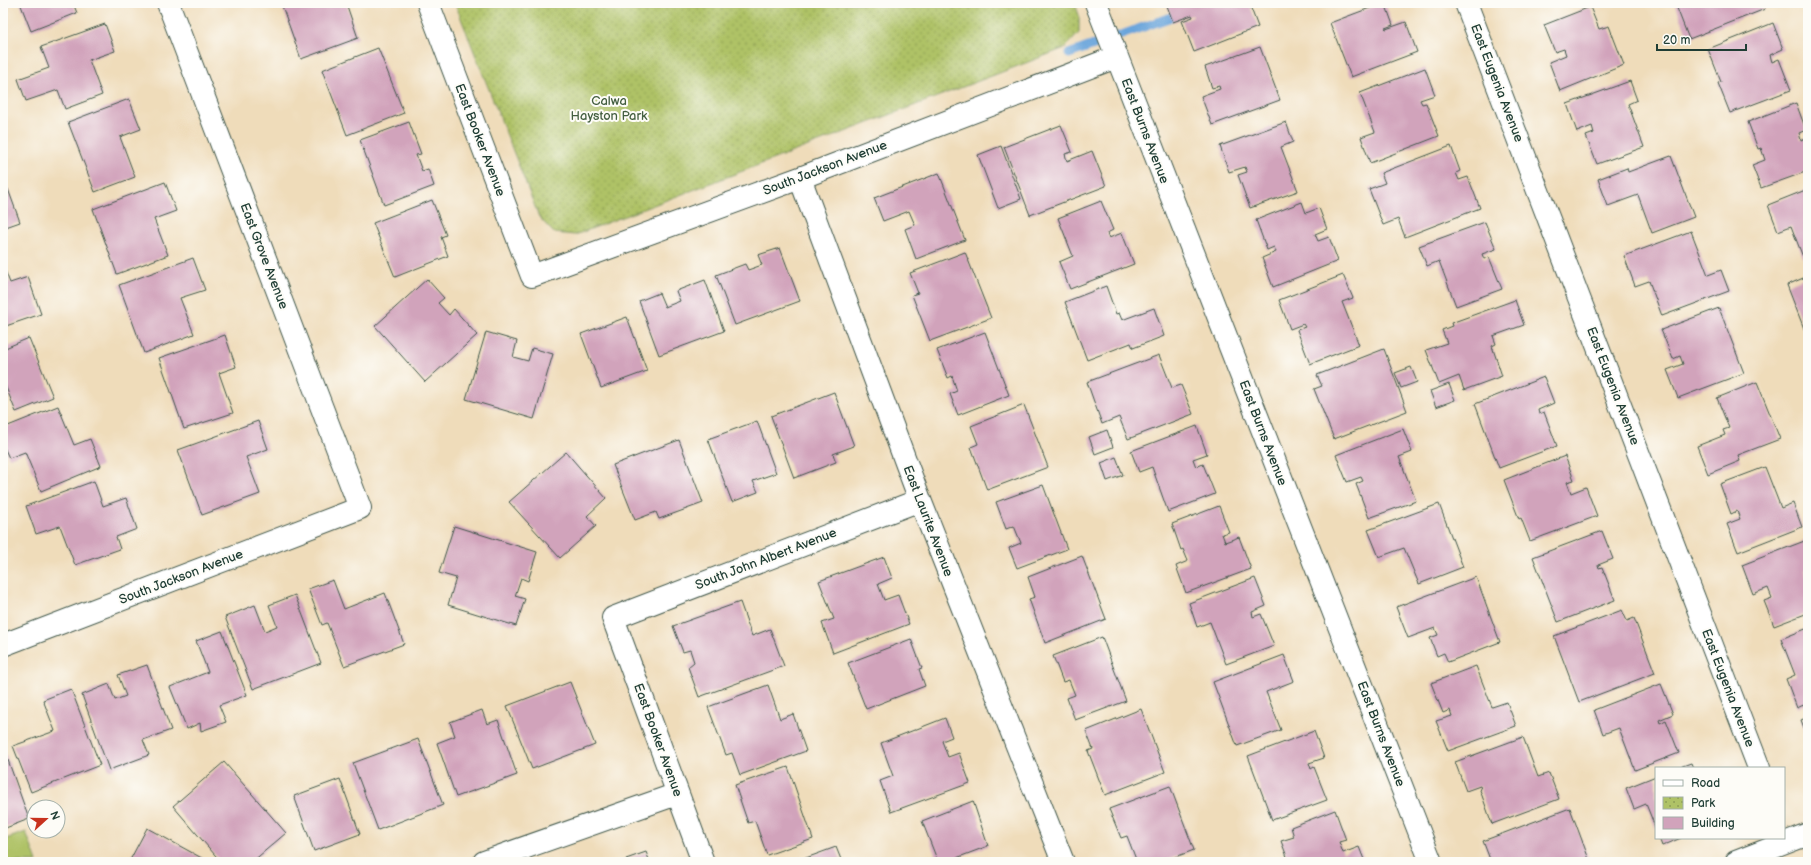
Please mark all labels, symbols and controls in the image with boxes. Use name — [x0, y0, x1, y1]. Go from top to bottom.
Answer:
street label: East Eugenia Avenue — [1467, 22, 1527, 145]
scale bar — [1657, 26, 1746, 52]
text: 20 m — [1663, 33, 1690, 48]
street label: East Burns Avenue — [1118, 76, 1173, 186]
street label: East Booker Avenue — [451, 81, 509, 199]
park label: Calwa Hayston Park — [571, 93, 648, 124]
street label: South Jackson Avenue — [761, 137, 890, 199]
street label: East Grove Avenue — [236, 201, 292, 312]
street label: East Eugenia Avenue — [1583, 325, 1643, 448]
street label: East Burns Avenue — [1236, 378, 1291, 488]
street label: East Laurite Avenue — [899, 463, 957, 579]
street label: South John Albert Avenue — [693, 525, 839, 593]
street label: South Jackson Avenue — [117, 546, 246, 608]
street label: East Eugenia Avenue — [1698, 627, 1758, 750]
street label: East Burns Avenue — [1354, 679, 1409, 789]
street label: East Booker Avenue — [630, 681, 686, 799]
legend — [1655, 767, 1785, 839]
text: Road — [1691, 776, 1720, 791]
text: Park — [1691, 796, 1715, 811]
north arrow — [26, 799, 66, 839]
text: N — [47, 809, 62, 822]
text: Building — [1691, 816, 1735, 831]

